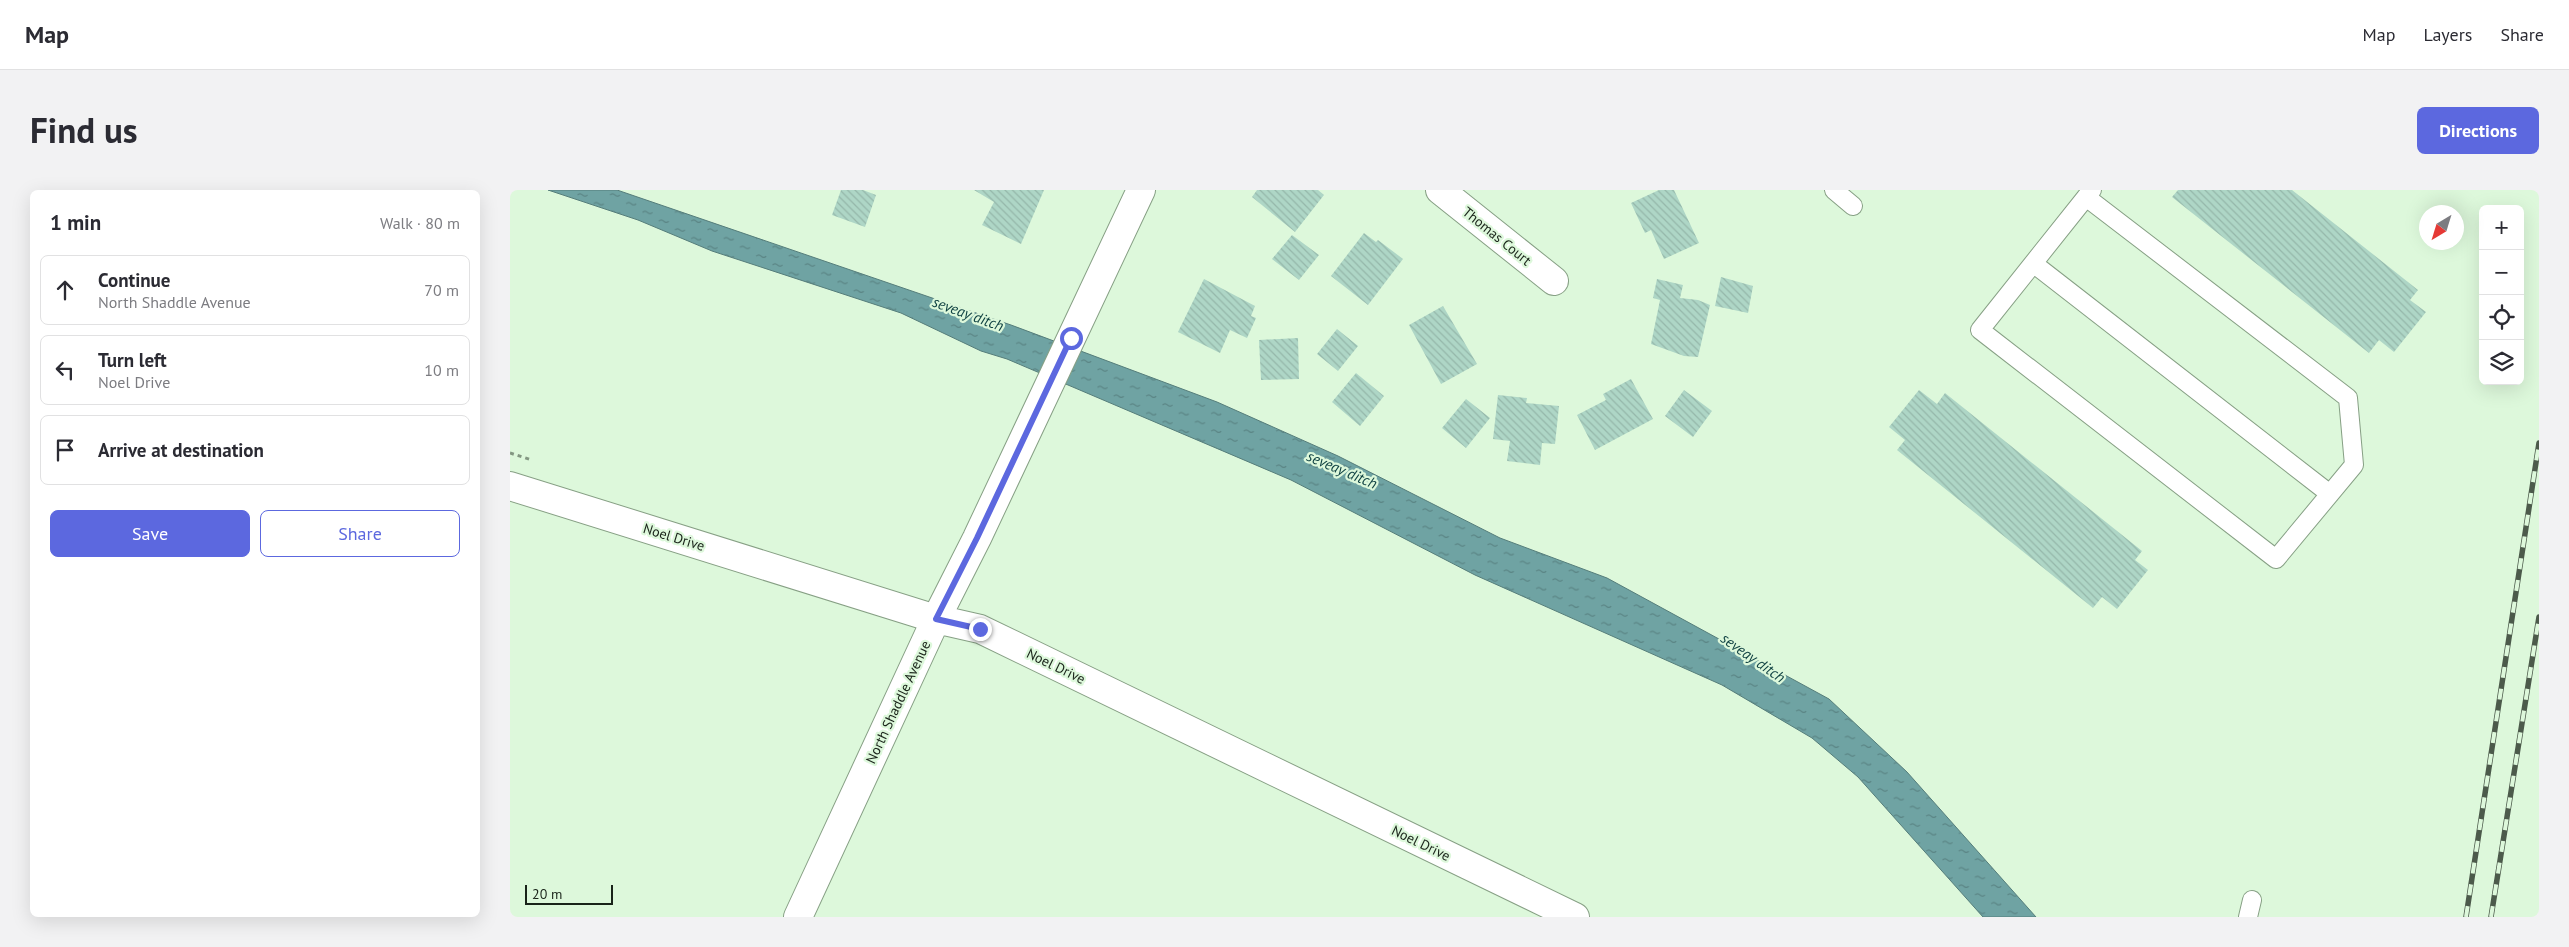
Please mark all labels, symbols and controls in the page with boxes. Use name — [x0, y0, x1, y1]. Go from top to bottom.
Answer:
text: Map — [25, 19, 69, 50]
text: Map — [2363, 23, 2395, 46]
text: Layers — [2423, 23, 2472, 46]
text: Share — [2500, 23, 2544, 46]
text: Find us — [30, 107, 138, 153]
button: Directions — [2417, 107, 2539, 154]
street label: Thomas Court — [1459, 203, 1535, 269]
north arrow — [2419, 205, 2464, 250]
map controls — [2479, 205, 2524, 385]
button: + — [2479, 205, 2524, 250]
text: 1 min — [50, 209, 101, 236]
text: Walk · 80 m — [380, 213, 460, 233]
button: − — [2479, 250, 2524, 295]
text: Continue — [98, 268, 170, 292]
icon: ahead — [51, 276, 79, 304]
text: 70 m — [424, 280, 459, 300]
text: North Shaddle Avenue — [98, 292, 251, 312]
water label: seveay ditch — [930, 292, 1006, 335]
button: locate — [2479, 295, 2524, 340]
route start — [1060, 327, 1083, 350]
button: layers — [2479, 340, 2524, 385]
text: Turn left — [98, 348, 167, 372]
icon: left — [51, 356, 79, 384]
text: 10 m — [424, 360, 459, 380]
text: Noel Drive — [98, 372, 170, 392]
icon: arrive — [51, 436, 79, 464]
text: Arrive at destination — [98, 438, 264, 462]
water label: seveay ditch — [1304, 446, 1380, 493]
button: Save — [50, 510, 250, 557]
button: Share — [260, 510, 460, 557]
street label: Noel Drive — [641, 519, 707, 555]
route end — [969, 618, 992, 641]
water label: seveay ditch — [1717, 629, 1789, 687]
street label: North Shaddle Avenue — [862, 638, 934, 766]
street label: Noel Drive — [1024, 644, 1088, 688]
street label: Noel Drive — [1389, 821, 1453, 865]
scale bar — [525, 882, 612, 905]
text: 20 m — [532, 885, 562, 903]

